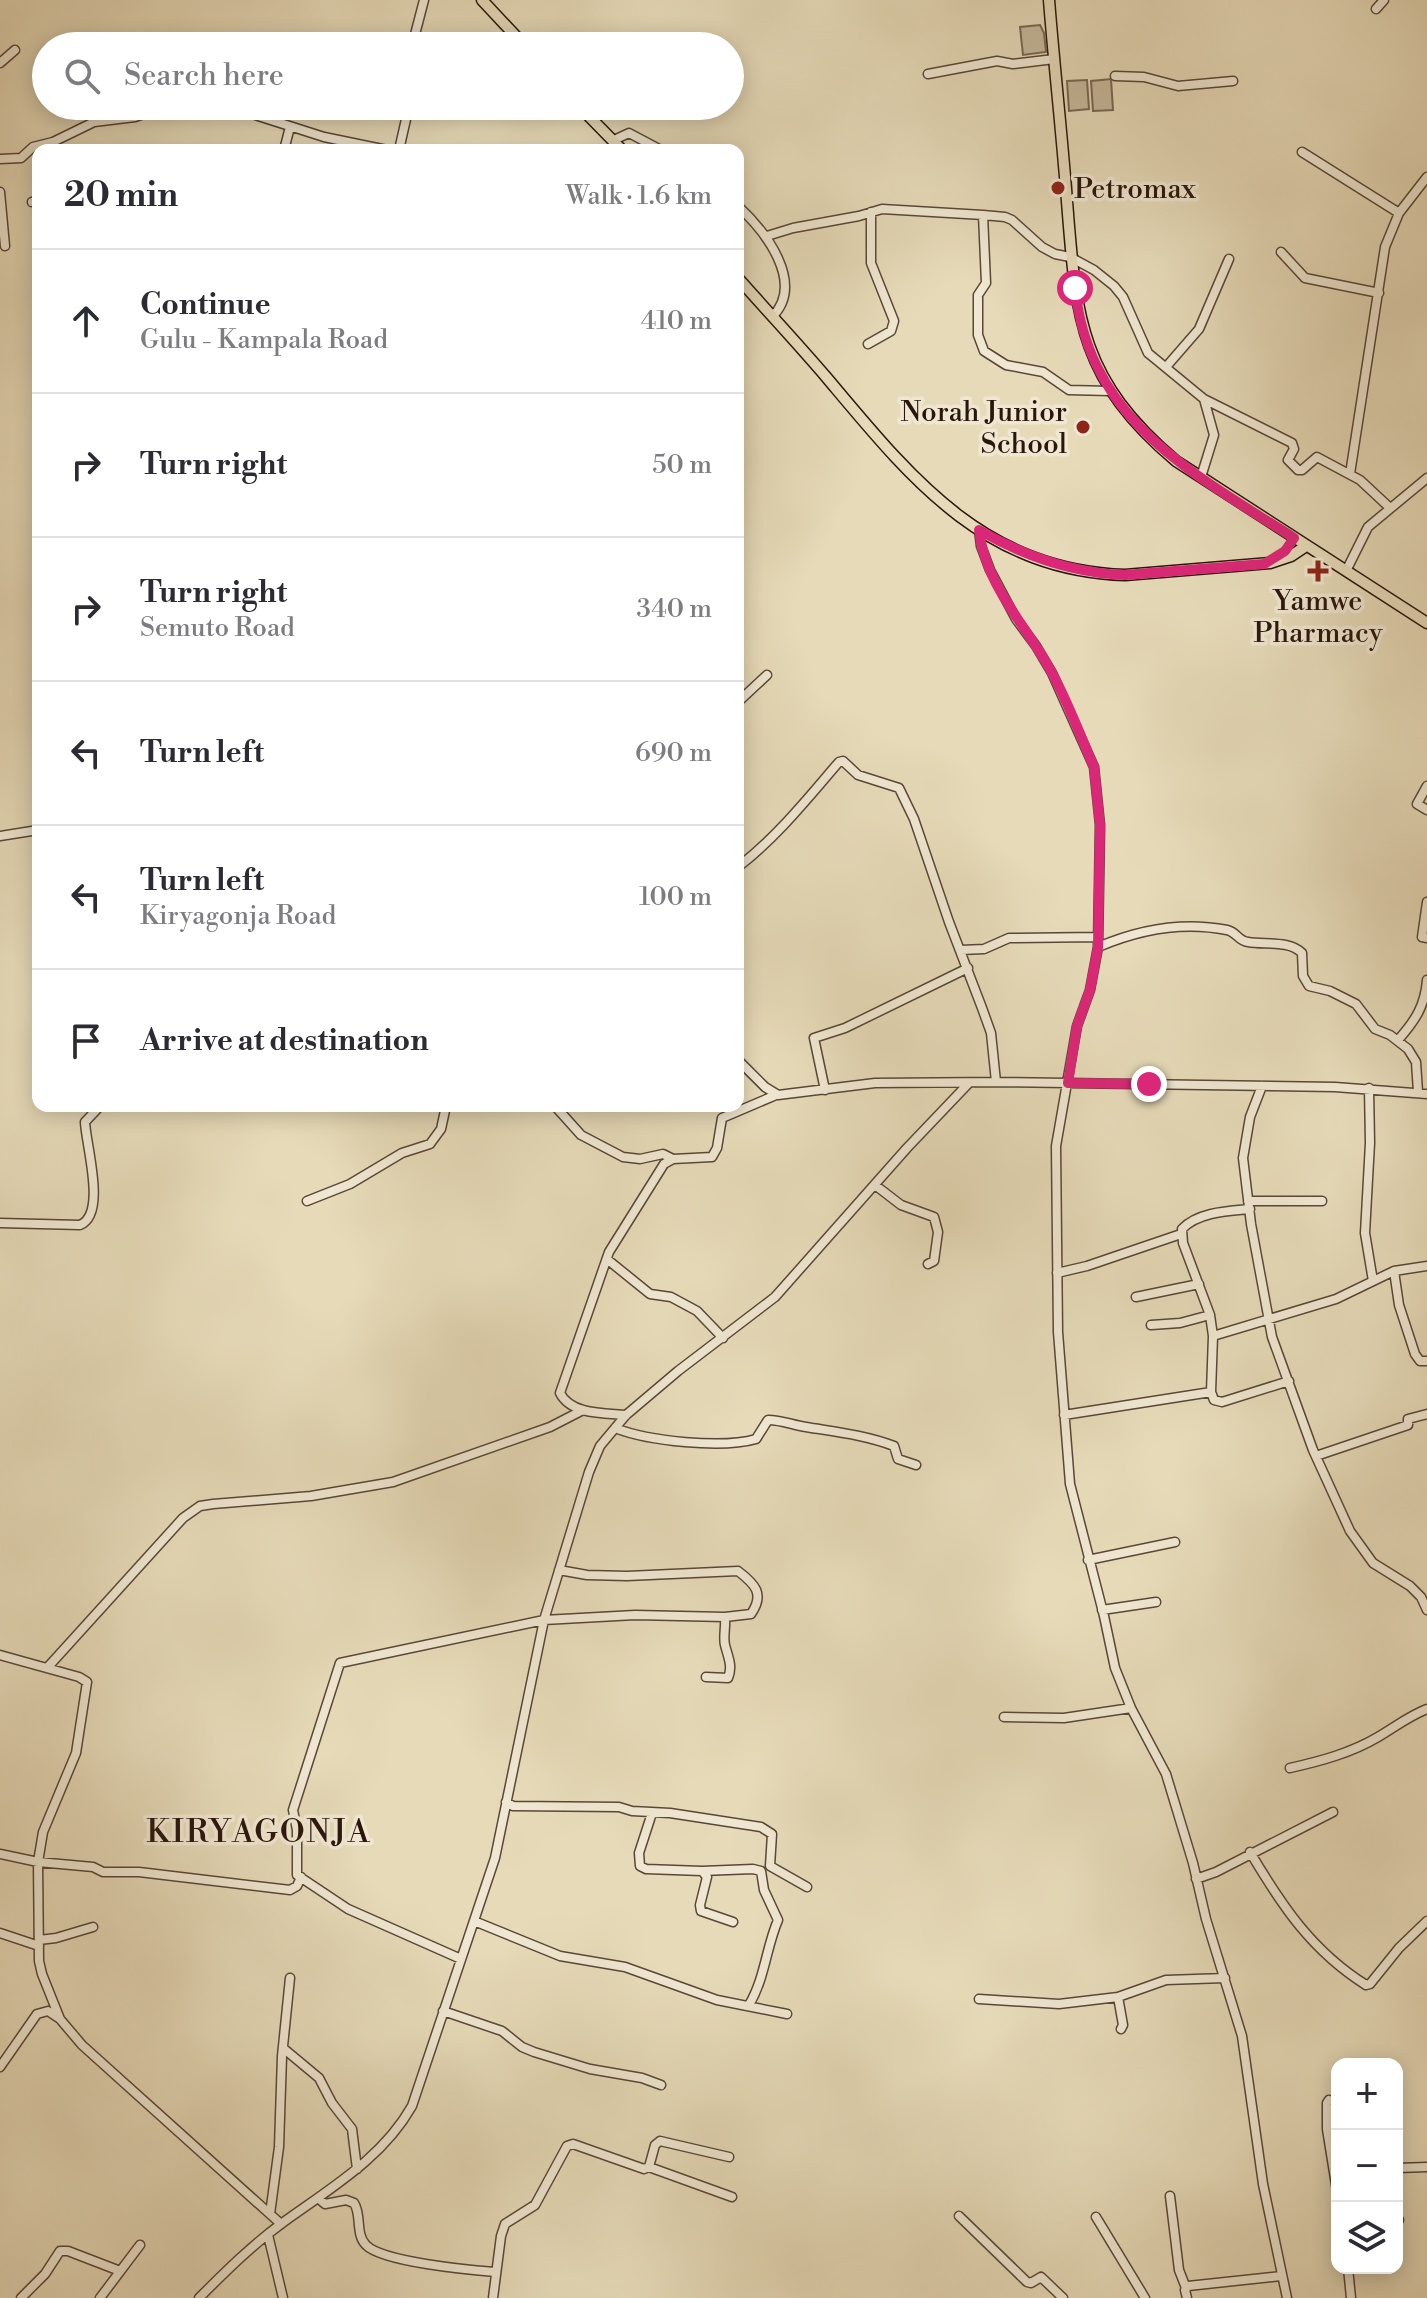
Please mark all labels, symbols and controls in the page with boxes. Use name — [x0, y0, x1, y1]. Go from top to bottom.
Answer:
search box — [32, 32, 744, 120]
icon: search — [60, 54, 104, 98]
text: Search here — [124, 57, 284, 95]
place label: Petromax — [1074, 172, 1197, 207]
text: 20 min — [64, 175, 178, 217]
marker: Petromax — [1049, 179, 1067, 197]
text: Walk · 1.6 km — [566, 180, 712, 212]
route start — [1057, 270, 1093, 306]
text: Continue — [140, 286, 271, 324]
icon: ahead — [64, 299, 108, 343]
text: 410 m — [641, 305, 712, 337]
text: Gulu - Kampala Road — [140, 324, 388, 356]
place label: Norah Junior School — [900, 395, 1067, 462]
marker: Norah Junior School — [1074, 418, 1092, 436]
icon: right — [64, 443, 108, 487]
text: Turn right — [140, 446, 287, 484]
text: 50 m — [652, 449, 712, 481]
marker: Yamwe Pharmacy — [1309, 562, 1327, 580]
text: Turn right — [140, 574, 287, 612]
place label: Yamwe Pharmacy — [1253, 584, 1383, 651]
icon: right — [64, 587, 108, 631]
text: 340 m — [636, 593, 712, 625]
text: Semuto Road — [140, 612, 295, 644]
icon: left — [64, 731, 108, 775]
text: Turn left — [140, 734, 264, 772]
text: 690 m — [635, 737, 712, 769]
text: Turn left — [140, 862, 264, 900]
icon: left — [64, 875, 108, 919]
text: 100 m — [639, 881, 712, 913]
text: Kiryagonja Road — [140, 900, 336, 932]
icon: arrive — [64, 1019, 108, 1063]
text: Arrive at destination — [140, 1022, 429, 1060]
route end — [1131, 1066, 1167, 1102]
district label: KIRYAGONJA — [146, 1812, 372, 1852]
map controls — [1331, 2058, 1403, 2274]
button: + — [1331, 2058, 1403, 2130]
button: − — [1331, 2130, 1403, 2202]
button: layers — [1331, 2202, 1403, 2274]

